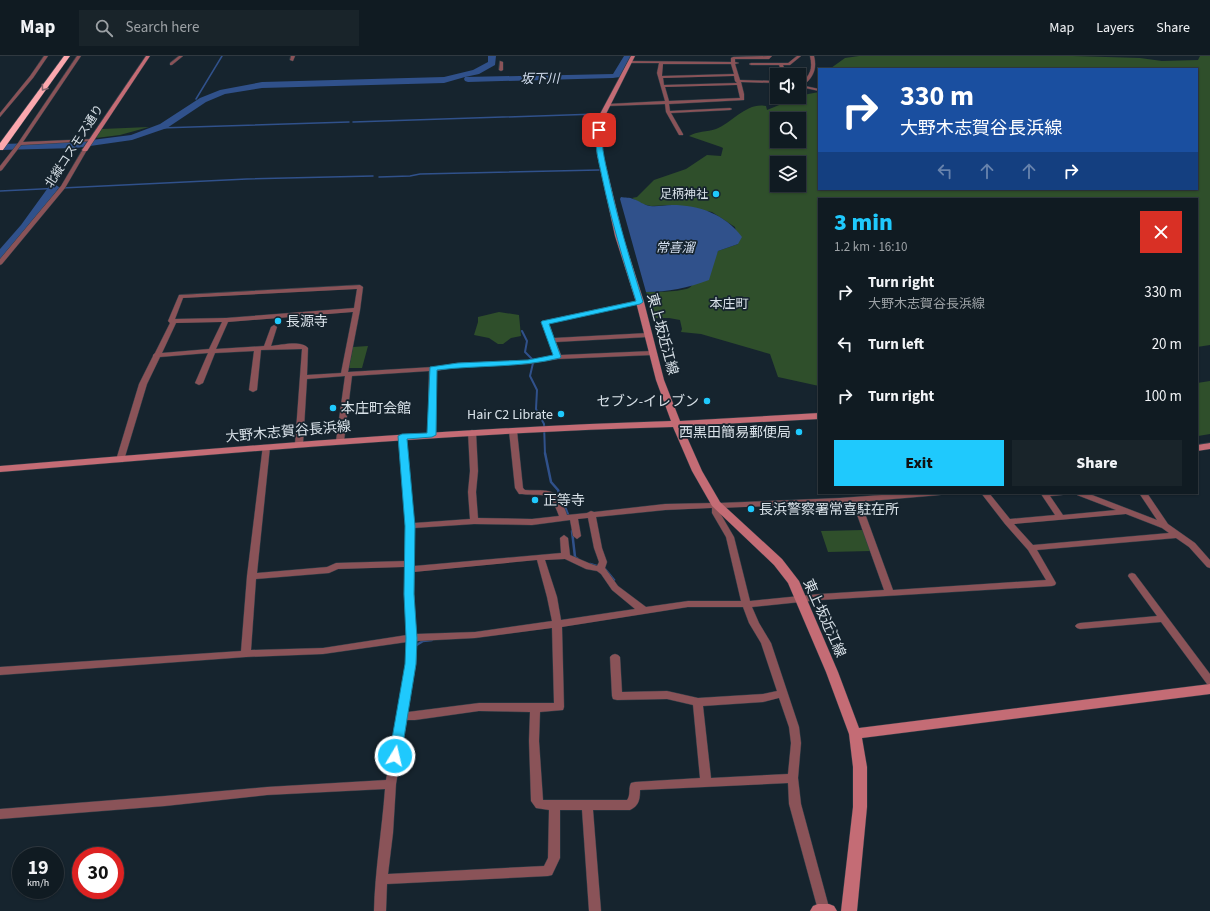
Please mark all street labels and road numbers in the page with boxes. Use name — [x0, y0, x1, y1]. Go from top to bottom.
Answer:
street label: 北縦コスモス通り — [41, 101, 108, 191]
street label: 東上坂近江線 — [642, 291, 683, 377]
street label: 大野木志賀谷長浜線 — [224, 417, 352, 447]
street label: 東上坂近江線 — [798, 576, 850, 661]

